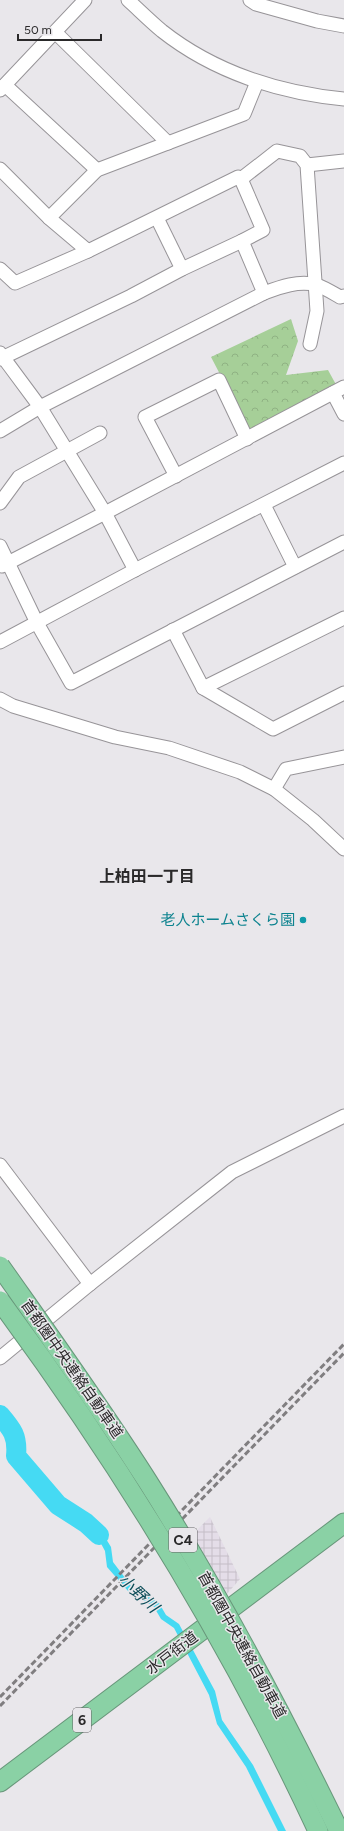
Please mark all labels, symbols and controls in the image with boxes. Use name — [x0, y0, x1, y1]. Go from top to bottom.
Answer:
scale bar — [18, 16, 101, 42]
text: 50 m — [24, 23, 52, 37]
district label: 上柏田一丁目 — [99, 867, 195, 886]
place label: 老人ホームさくら園 — [160, 911, 295, 929]
marker: 老人ホームさくら園 — [298, 915, 308, 925]
street label: 首都圏中央連絡自動車道 — [17, 1296, 127, 1442]
road number: C4 — [169, 1528, 197, 1552]
street label: 首都圏中央連絡自動車道 — [194, 1568, 290, 1722]
water label: 小野川 — [115, 1570, 164, 1618]
street label: 水戸街道 — [143, 1628, 201, 1678]
road number: 6 — [73, 1708, 91, 1732]

